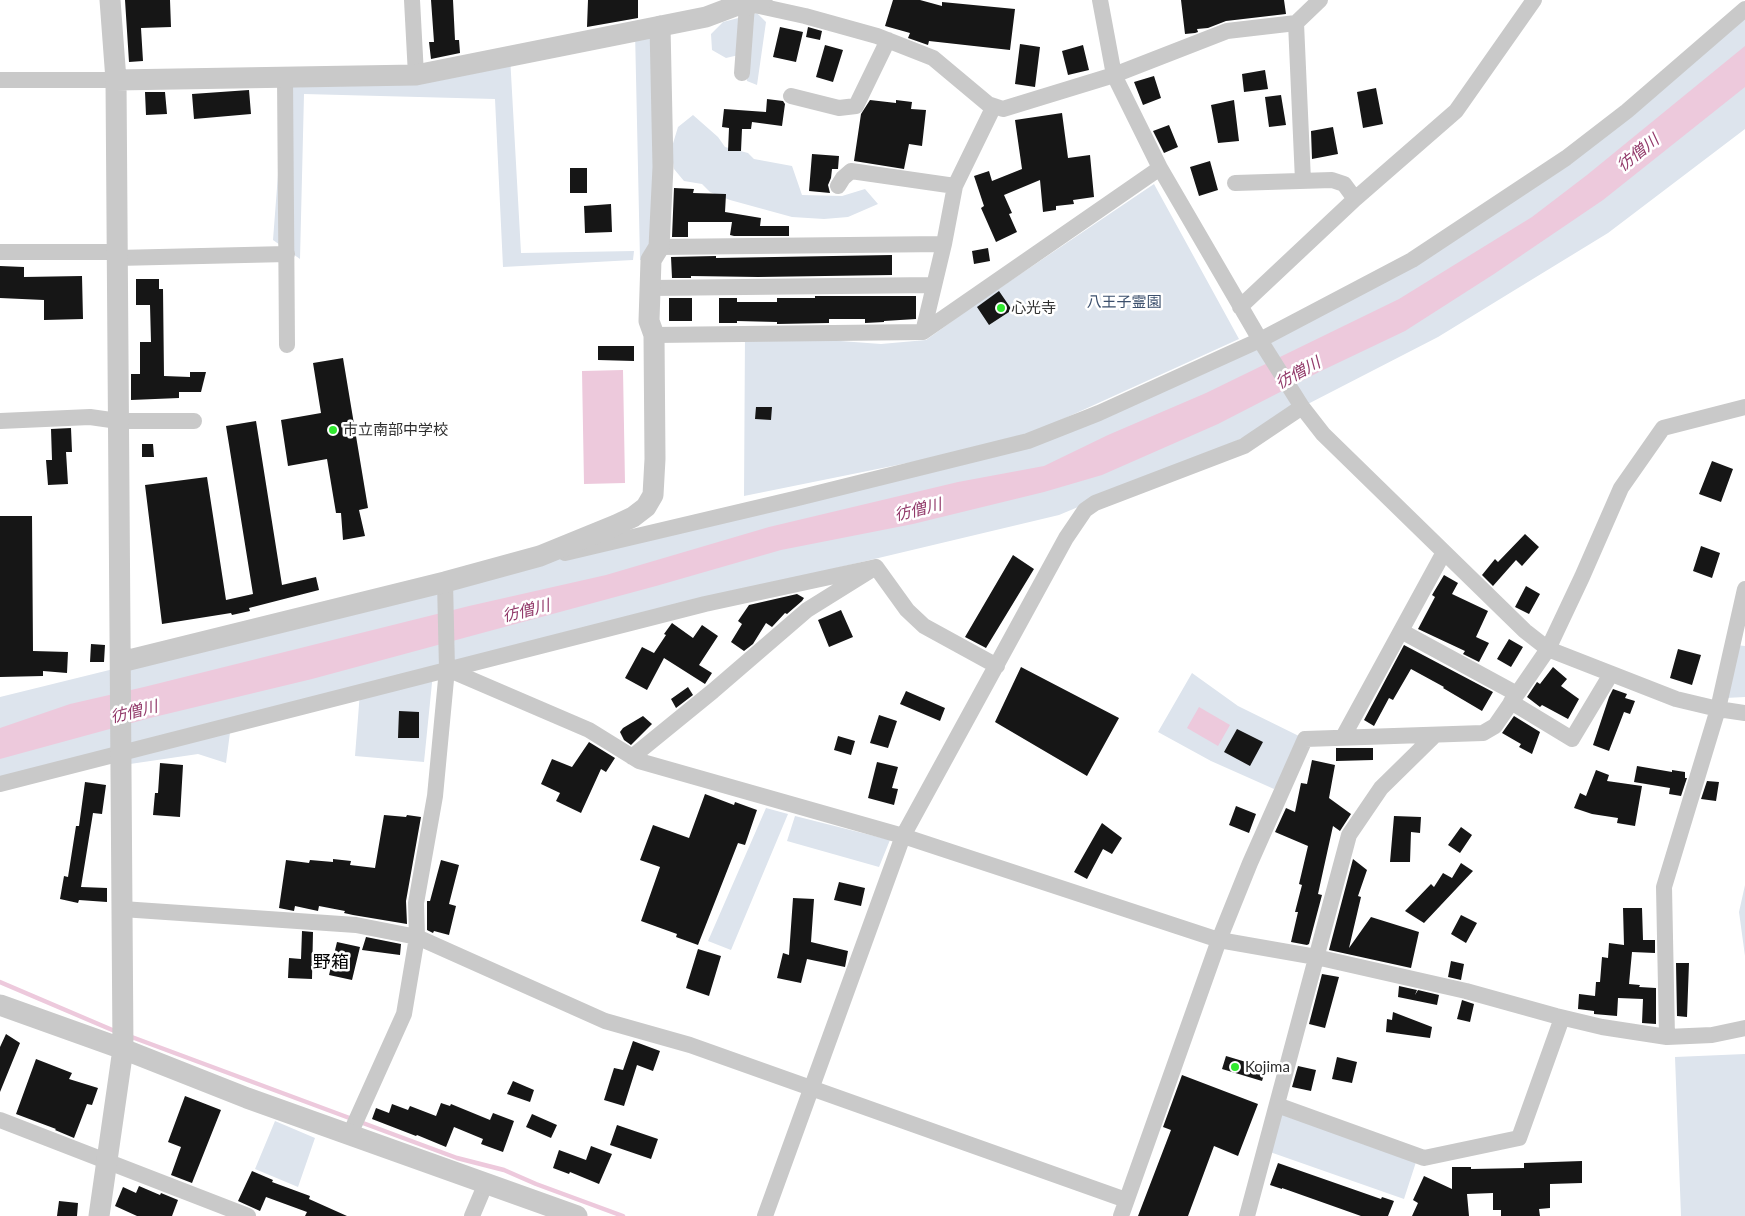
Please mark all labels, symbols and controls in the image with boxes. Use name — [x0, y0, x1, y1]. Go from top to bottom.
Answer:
water label: 彷僧川 — [1613, 130, 1663, 176]
park label: 八王子霊園 — [1087, 293, 1161, 311]
place label: 心光寺 — [1011, 299, 1056, 317]
marker: 心光寺 — [995, 302, 1007, 314]
water label: 彷僧川 — [1272, 353, 1324, 393]
place label: 市立南部中学校 — [343, 421, 448, 439]
marker: 市立南部中学校 — [327, 424, 339, 436]
water label: 彷僧川 — [892, 495, 944, 525]
water label: 彷僧川 — [500, 596, 552, 626]
water label: 彷僧川 — [108, 697, 160, 727]
district label: 野箱 — [313, 951, 349, 973]
place label: Kojima — [1245, 1058, 1290, 1076]
marker: Kojima — [1229, 1061, 1241, 1073]

